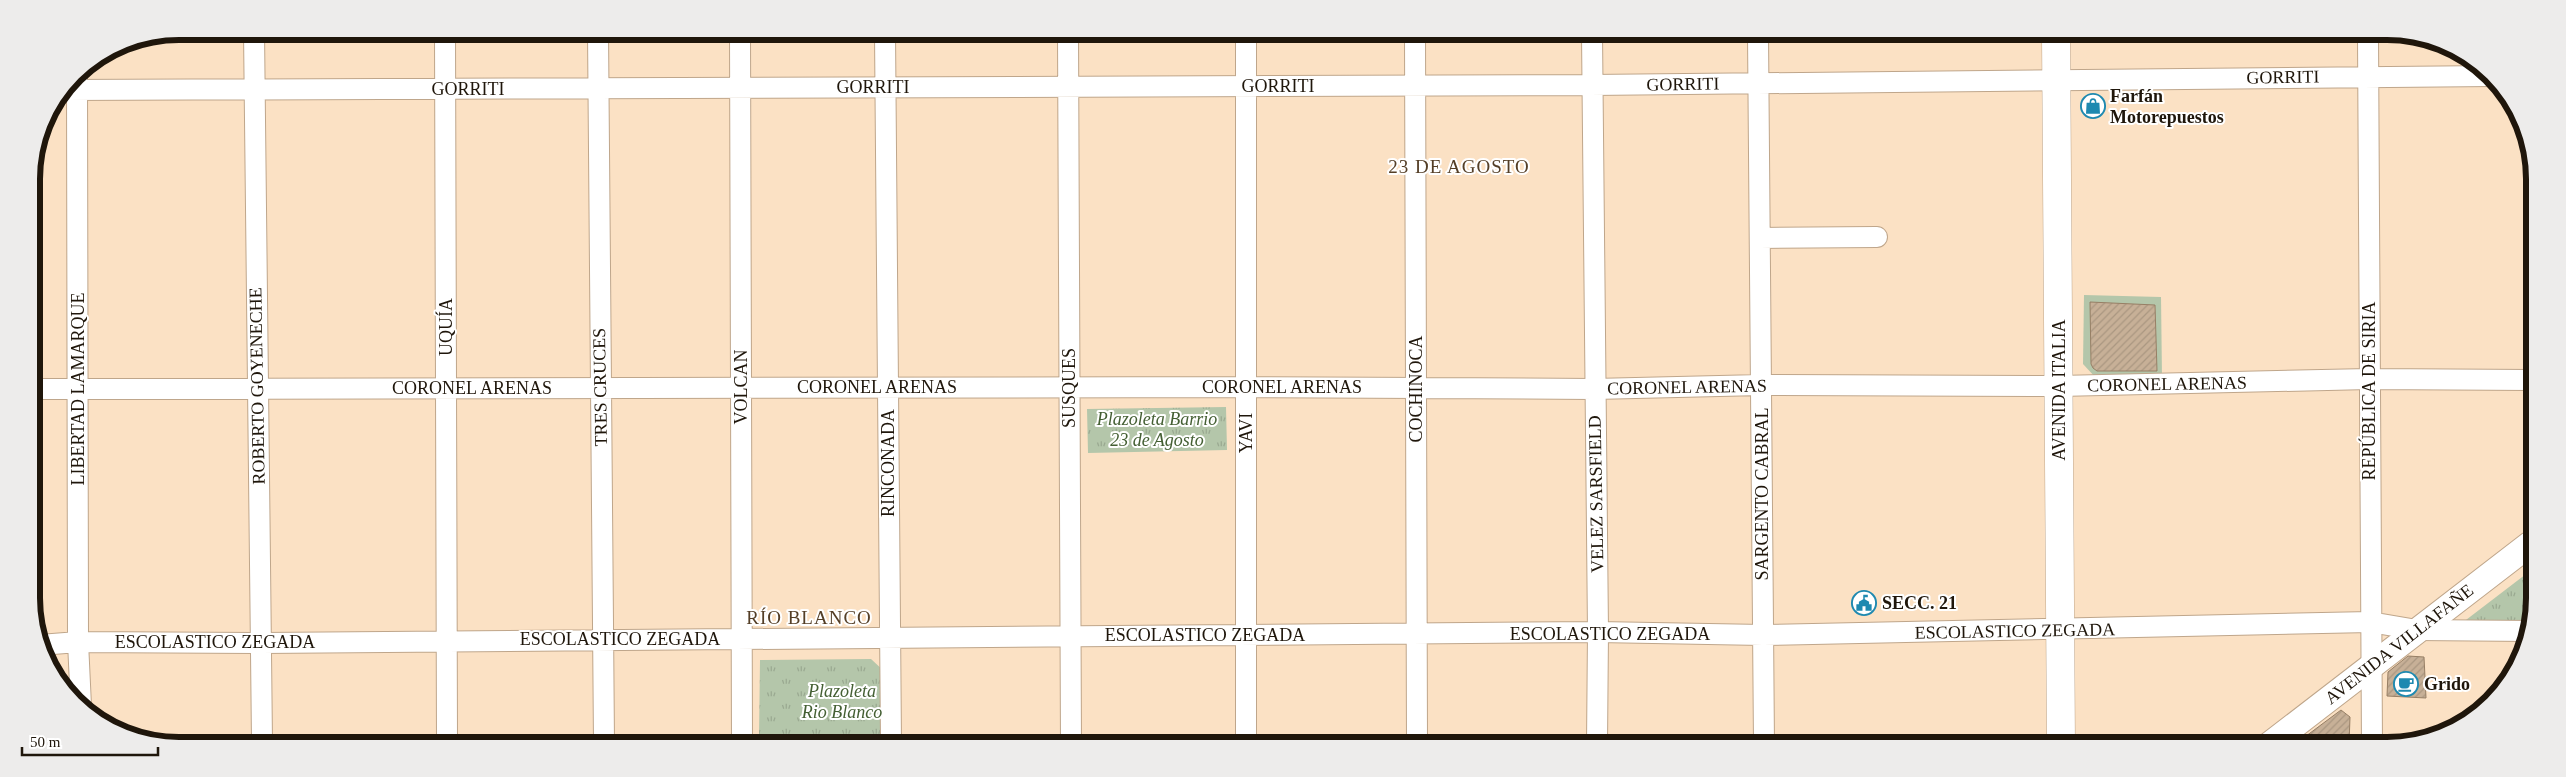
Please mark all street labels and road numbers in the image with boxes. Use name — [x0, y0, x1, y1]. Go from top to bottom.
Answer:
street label: GORRITI — [2246, 66, 2320, 88]
street label: GORRITI — [1646, 73, 1720, 95]
street label: GORRITI — [1242, 76, 1315, 96]
street label: GORRITI — [837, 77, 910, 97]
street label: GORRITI — [432, 79, 505, 99]
street label: ROBERTO GOYENECHE — [245, 287, 269, 485]
street label: LIBERTAD LAMARQUE — [68, 293, 88, 485]
street label: UQUÍA — [435, 298, 456, 356]
street label: REPÚBLICA DE SIRIA — [2358, 301, 2379, 481]
street label: AVENIDA ITALIA — [2049, 319, 2069, 461]
street label: TRES CRUCES — [589, 328, 611, 446]
street label: COCHINOCA — [1406, 335, 1426, 443]
street label: SUSQUES — [1059, 348, 1079, 428]
street label: VOLCAN — [731, 350, 751, 425]
street label: CORONEL ARENAS — [2087, 373, 2247, 395]
street label: CORONEL ARENAS — [1607, 376, 1767, 398]
street label: CORONEL ARENAS — [797, 377, 957, 397]
street label: CORONEL ARENAS — [1202, 377, 1362, 397]
street label: CORONEL ARENAS — [392, 378, 552, 398]
street label: SARGENTO CABRAL — [1752, 407, 1772, 581]
street label: RINCONADA — [878, 409, 898, 517]
street label: YAVI — [1236, 413, 1256, 453]
street label: VELEZ SARSFIELD — [1585, 415, 1607, 573]
street label: AVENIDA VILLAFAÑE — [2320, 579, 2477, 708]
street label: ESCOLASTICO ZEGADA — [1915, 619, 2115, 643]
street label: ESCOLASTICO ZEGADA — [1510, 624, 1710, 644]
street label: ESCOLASTICO ZEGADA — [1105, 625, 1305, 645]
street label: ESCOLASTICO ZEGADA — [520, 629, 720, 649]
street label: ESCOLASTICO ZEGADA — [115, 632, 315, 652]

